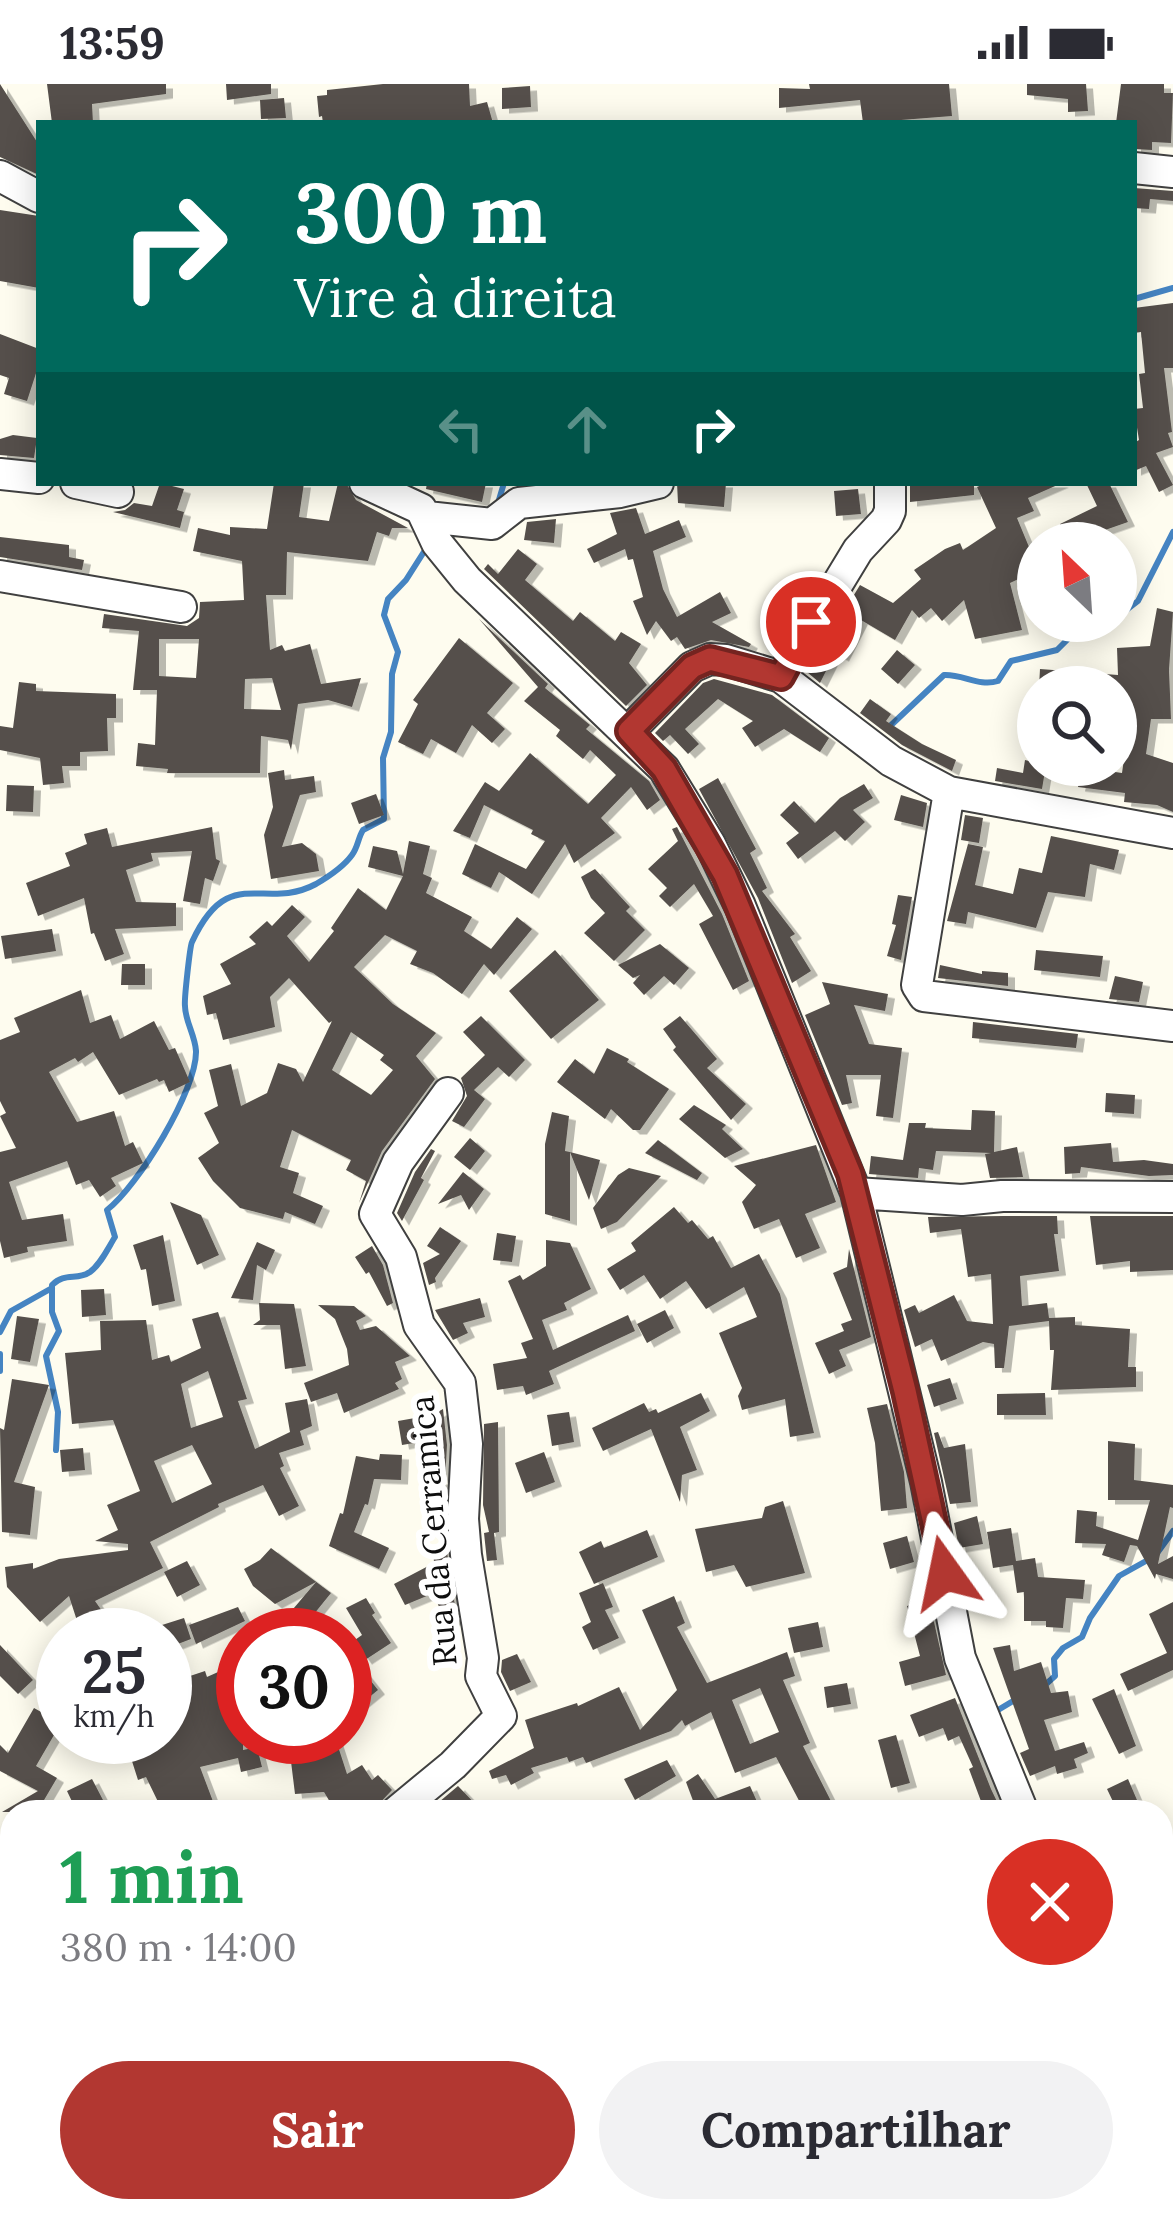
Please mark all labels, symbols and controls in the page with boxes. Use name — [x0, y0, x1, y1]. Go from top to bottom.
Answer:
text: 13:59 — [60, 14, 165, 71]
text: 300 m — [294, 158, 547, 266]
icon: right — [96, 168, 252, 324]
text: Vire à direita — [294, 263, 617, 332]
icon: left — [428, 396, 494, 462]
icon: ahead — [554, 396, 620, 462]
icon: right — [680, 396, 746, 462]
north arrow — [1017, 522, 1137, 642]
map controls — [1017, 522, 1137, 786]
pin — [760, 571, 862, 673]
icon: arrive — [778, 589, 844, 655]
button: search — [1017, 666, 1137, 786]
street label: Rua da Cerramica — [400, 1394, 466, 1668]
position arrow — [882, 1510, 1008, 1636]
speed limit sign: 30 — [216, 1608, 372, 1764]
text: 25 — [82, 1633, 146, 1709]
text: km/h — [73, 1697, 155, 1735]
text: 1 min — [60, 1831, 244, 1923]
button: close — [987, 1839, 1113, 1965]
text: 380 m · 14:00 — [60, 1922, 297, 1972]
button: Sair — [60, 2061, 575, 2199]
button: Compartilhar — [599, 2061, 1113, 2199]

